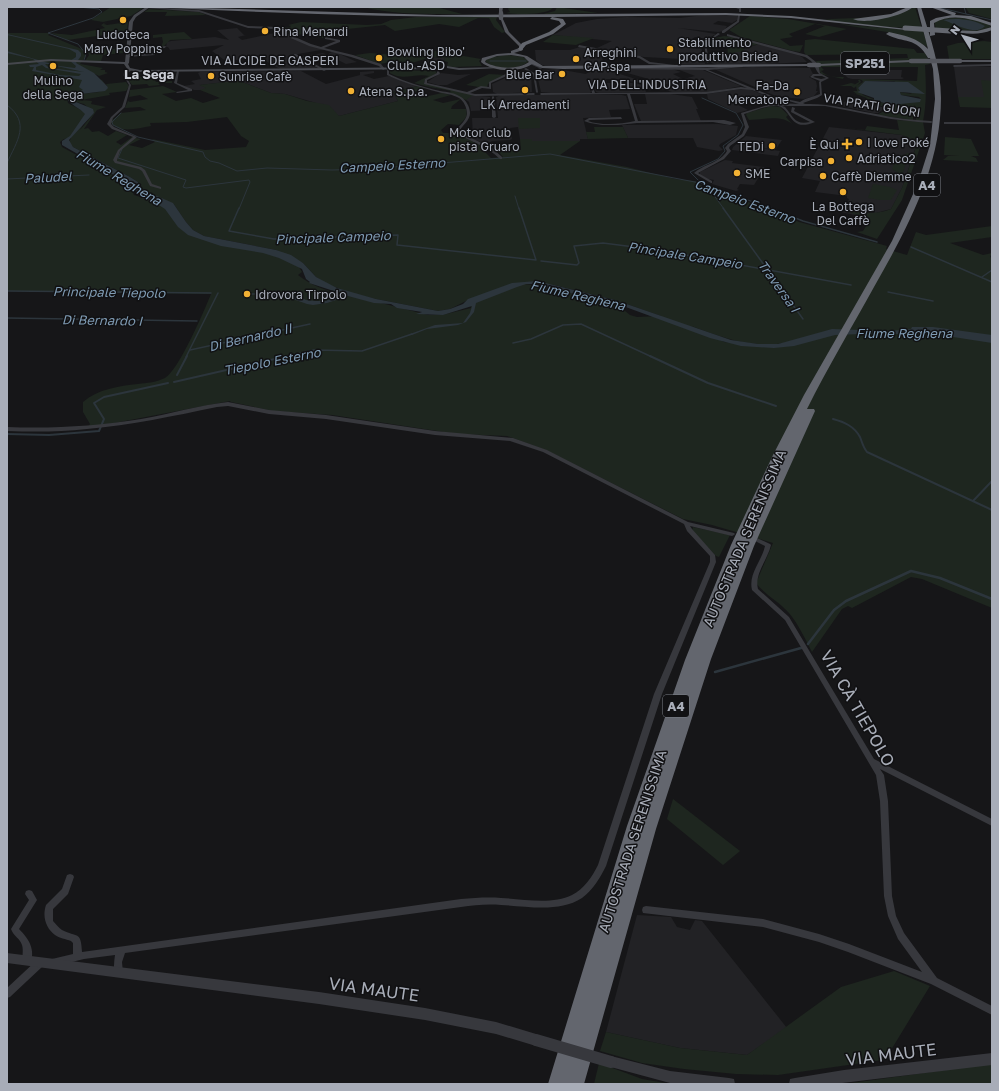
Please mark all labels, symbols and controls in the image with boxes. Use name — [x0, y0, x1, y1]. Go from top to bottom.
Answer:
marker: Ludoteca Mary Poppins — [118, 15, 128, 25]
north arrow — [943, 16, 983, 56]
text: N — [947, 22, 962, 37]
place label: Rina Menardi — [273, 24, 348, 39]
marker: Rina Menardi — [260, 26, 270, 36]
place label: Ludoteca Mary Poppins — [84, 27, 162, 56]
place label: Stabilimento produttivo Brieda — [678, 35, 778, 64]
place label: Bowling Bibo' Club -ASD — [387, 44, 465, 73]
marker: Stabilimento produttivo Brieda — [665, 44, 675, 54]
place label: Arreghini CAP.spa — [584, 45, 637, 74]
road number: SP251 — [841, 52, 889, 74]
street label: VIA ALCIDE DE GASPERI — [201, 53, 339, 68]
marker: Bowling Bibo' Club -ASD — [374, 53, 384, 63]
marker: Arreghini CAP.spa — [571, 54, 581, 64]
marker: Mulino della Sega — [48, 61, 58, 71]
district label: La Sega — [124, 66, 175, 82]
place label: Blue Bar — [505, 67, 554, 82]
place label: Sunrise Cafè — [219, 69, 292, 84]
marker: Blue Bar — [557, 69, 567, 79]
marker: Sunrise Cafè — [206, 71, 216, 81]
place label: Mulino della Sega — [23, 73, 83, 102]
street label: VIA DELL'INDUSTRIA — [588, 77, 706, 92]
place label: Fa-Da Mercatone — [728, 78, 789, 107]
place label: Atena S.p.a. — [359, 84, 428, 99]
marker: LK Arredamenti — [520, 85, 530, 95]
marker: Atena S.p.a. — [346, 86, 356, 96]
marker: Fa-Da Mercatone — [792, 87, 802, 97]
street label: VIA PRATI GUORI — [822, 90, 922, 120]
place label: LK Arredamenti — [480, 97, 570, 112]
place label: Motor club pista Gruaro — [449, 125, 519, 154]
marker: Motor club pista Gruaro — [436, 134, 446, 144]
place label: I love Poké — [867, 135, 929, 150]
place label: È Qui — [809, 137, 839, 152]
marker: I love Poké — [854, 137, 864, 147]
place label: TEDi — [738, 139, 764, 154]
marker: È Qui — [842, 139, 852, 149]
marker: TEDi — [767, 141, 777, 151]
water label: Fiume Reghena — [74, 145, 165, 209]
place label: Adriatico2 — [857, 151, 916, 166]
marker: Adriatico2 — [844, 153, 854, 163]
water label: Campeio Esterno — [339, 154, 447, 176]
place label: Carpisa — [780, 154, 823, 169]
marker: Carpisa — [826, 156, 836, 166]
place label: SME — [745, 166, 770, 181]
water label: Paludel — [24, 168, 73, 186]
marker: SME — [732, 168, 742, 178]
place label: Caffè Diemme — [831, 169, 911, 184]
marker: Caffè Diemme — [818, 171, 828, 181]
road number: A4 — [914, 174, 940, 196]
water label: Campeio Esterno — [692, 175, 799, 227]
marker: La Bottega Del Caffè — [838, 187, 848, 197]
place label: La Bottega Del Caffè — [812, 199, 874, 228]
water label: Pincipale Campeio — [275, 227, 392, 247]
water label: Pincipale Campeio — [627, 238, 744, 272]
water label: Traversa I — [755, 257, 804, 316]
water label: Fiume Reghena — [529, 276, 627, 314]
water label: Principale Tiepolo — [53, 283, 167, 301]
place label: Idrovora Tirpolo — [255, 287, 347, 302]
marker: Idrovora Tirpolo — [242, 289, 252, 299]
water label: Di Bernardo I — [62, 311, 143, 329]
water label: Di Bernardo II — [207, 319, 294, 354]
water label: Fiume Reghena — [856, 325, 953, 341]
water label: Tiepolo Esterno — [222, 344, 323, 378]
street label: AUTOSTRADA SERENISSIMA — [699, 446, 789, 629]
street label: VIA CÀ TIEPOLO — [816, 646, 900, 770]
road number: A4 — [663, 695, 689, 717]
street label: AUTOSTRADA SERENISSIMA — [594, 747, 670, 934]
street label: VIA MAUTE — [327, 972, 421, 1006]
street label: VIA MAUTE — [844, 1038, 938, 1070]

